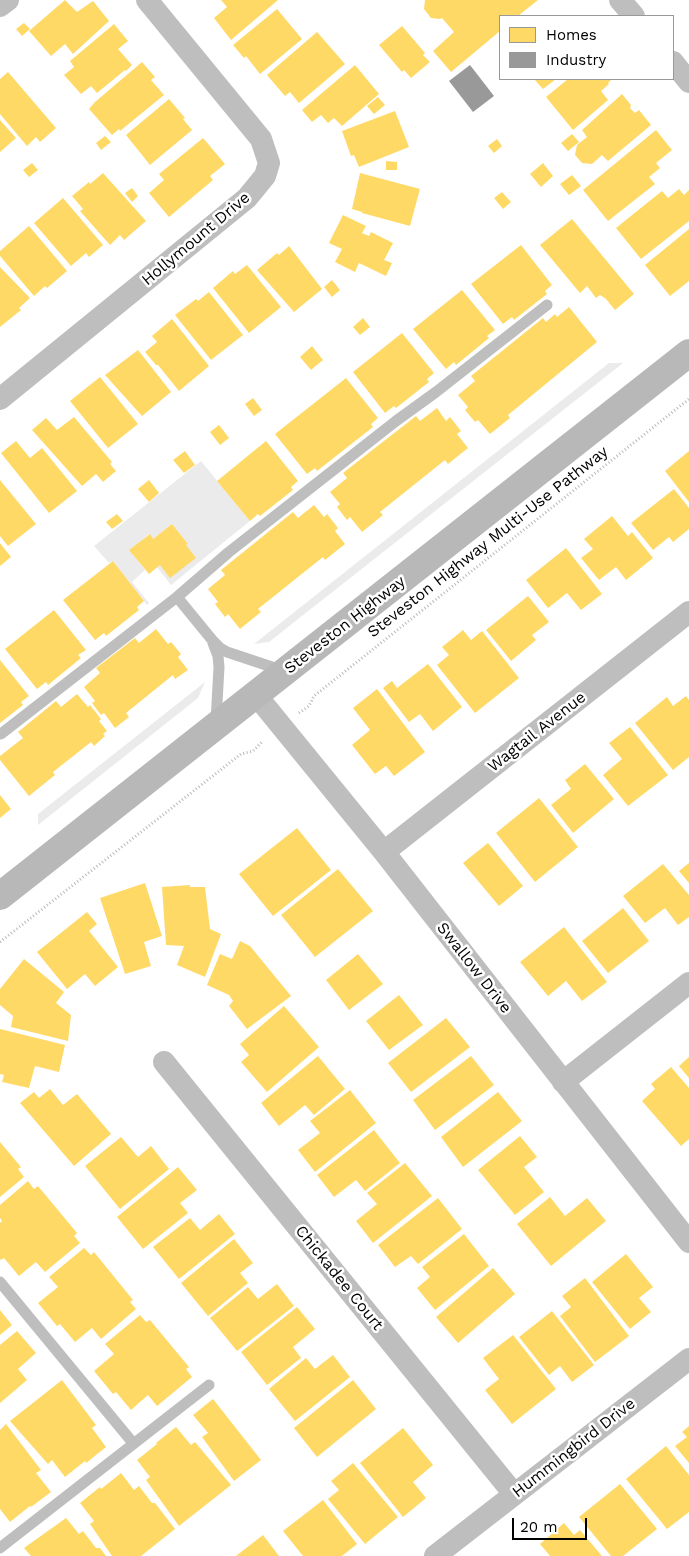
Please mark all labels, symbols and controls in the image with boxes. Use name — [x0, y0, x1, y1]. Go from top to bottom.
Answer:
legend — [499, 15, 674, 80]
text: Homes — [546, 26, 597, 44]
text: Industry — [546, 51, 606, 69]
street label: Hollymount Drive — [138, 188, 254, 290]
street label: Steveston Highway Multi-Use Pathway — [364, 442, 612, 642]
street label: Steveston Highway — [281, 572, 409, 678]
street label: Wagtail Avenue — [484, 688, 590, 776]
street label: Swallow Drive — [432, 919, 516, 1017]
street label: Chickadee Court — [291, 1222, 387, 1334]
street label: Hummingbird Drive — [509, 1394, 639, 1502]
scale bar — [514, 1508, 589, 1540]
text: 20 m — [520, 1518, 558, 1536]

